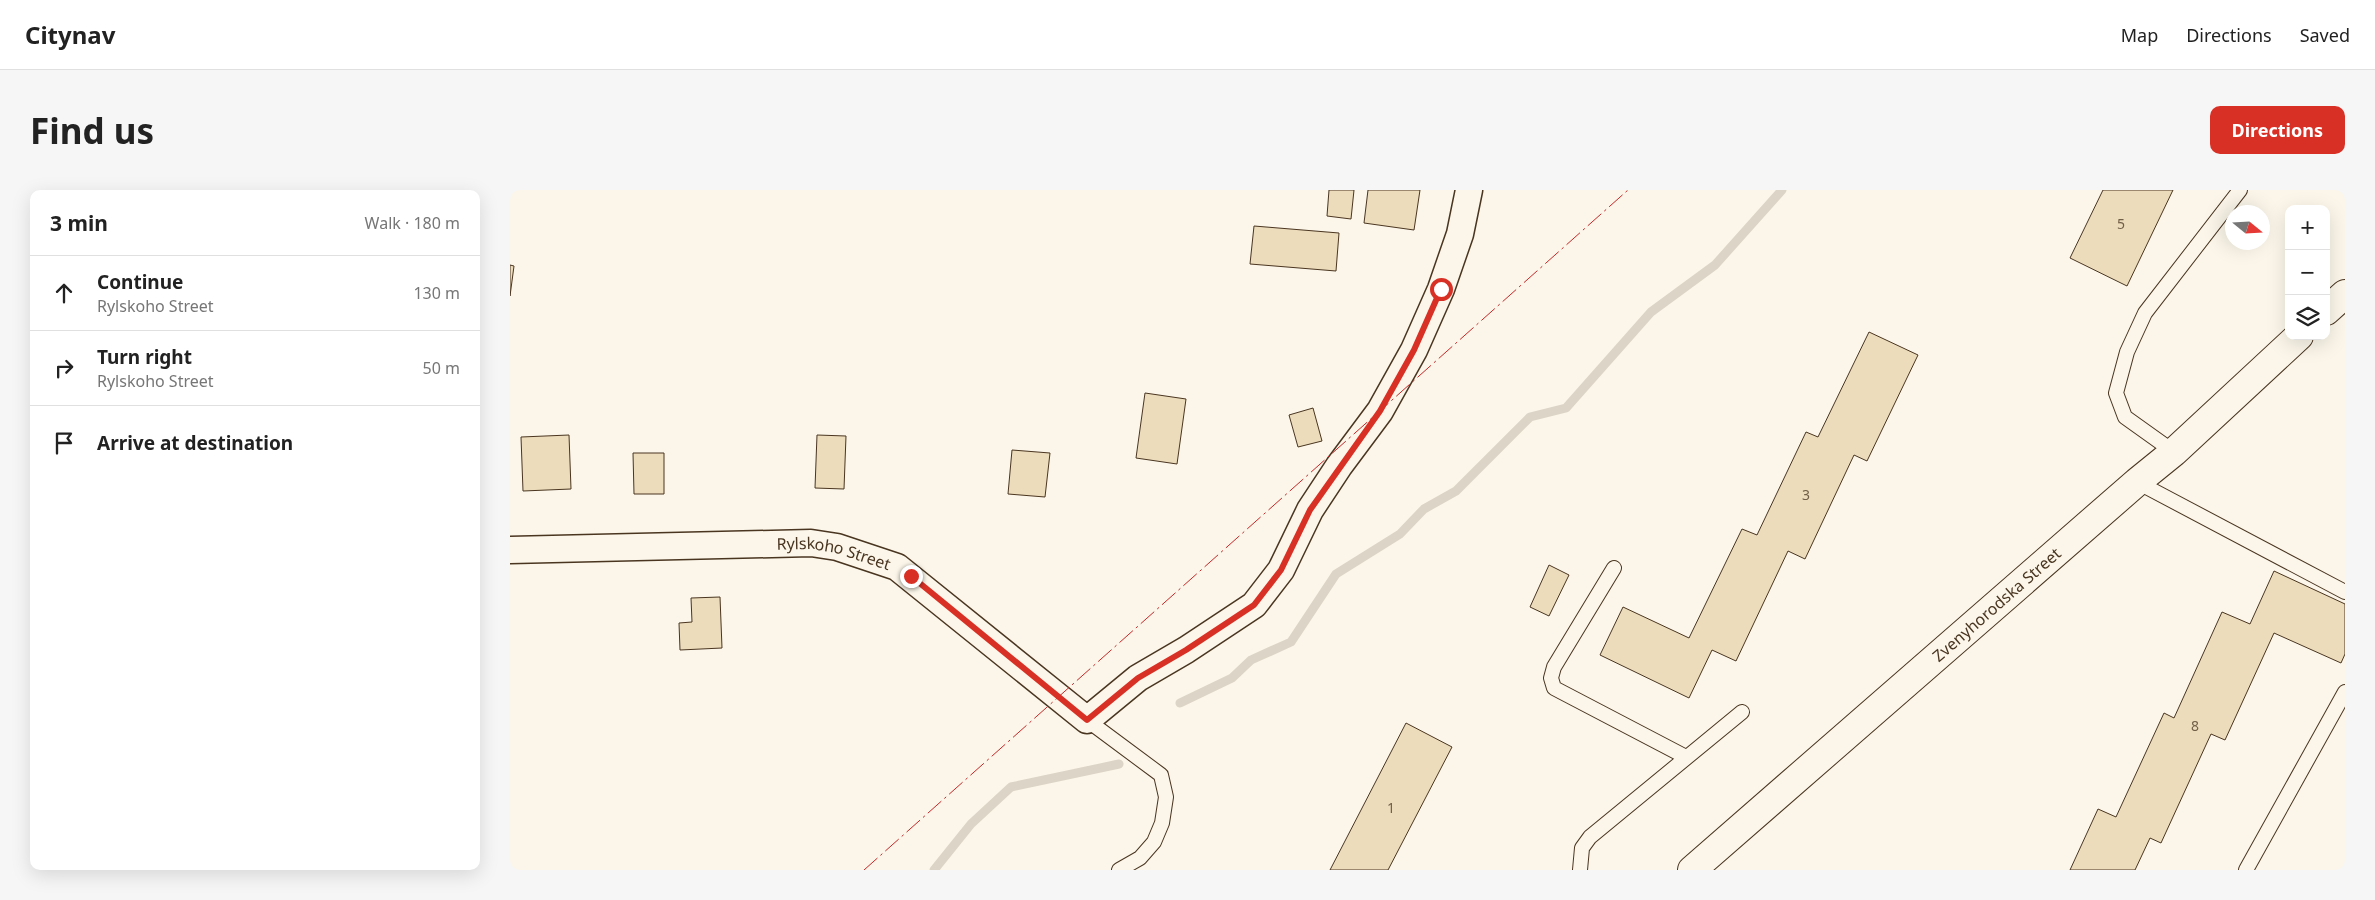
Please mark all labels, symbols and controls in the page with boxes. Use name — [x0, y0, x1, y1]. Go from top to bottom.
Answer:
text: Citynav — [25, 18, 115, 51]
text: Map — [2121, 23, 2158, 47]
text: Directions — [2186, 23, 2272, 47]
text: Saved — [2300, 23, 2350, 47]
button: Directions — [2210, 106, 2345, 154]
text: Find us — [30, 107, 154, 154]
north arrow — [2225, 205, 2270, 250]
map controls — [2285, 205, 2330, 340]
button: + — [2285, 205, 2330, 250]
text: 3 min — [50, 209, 108, 237]
text: Walk · 180 m — [365, 212, 460, 234]
house number: 5 — [2117, 214, 2125, 233]
button: − — [2285, 250, 2330, 295]
text: Continue — [97, 269, 183, 295]
route start — [1430, 278, 1453, 301]
icon: ahead — [50, 279, 78, 307]
text: 130 m — [413, 282, 460, 304]
text: Rylskoho Street — [97, 295, 214, 317]
button: layers — [2285, 295, 2330, 340]
text: Turn right — [97, 344, 192, 370]
icon: right — [50, 354, 78, 382]
text: 50 m — [423, 357, 460, 379]
text: Rylskoho Street — [97, 370, 214, 392]
icon: arrive — [50, 429, 78, 457]
text: Arrive at destination — [97, 430, 293, 456]
house number: 3 — [1802, 485, 1810, 504]
street label: Rylskoho Street — [776, 532, 894, 575]
street label: Zvenyhorodska Street — [1928, 542, 2066, 667]
route end — [900, 565, 923, 588]
house number: 8 — [2191, 716, 2199, 735]
house number: 1 — [1387, 798, 1395, 817]

